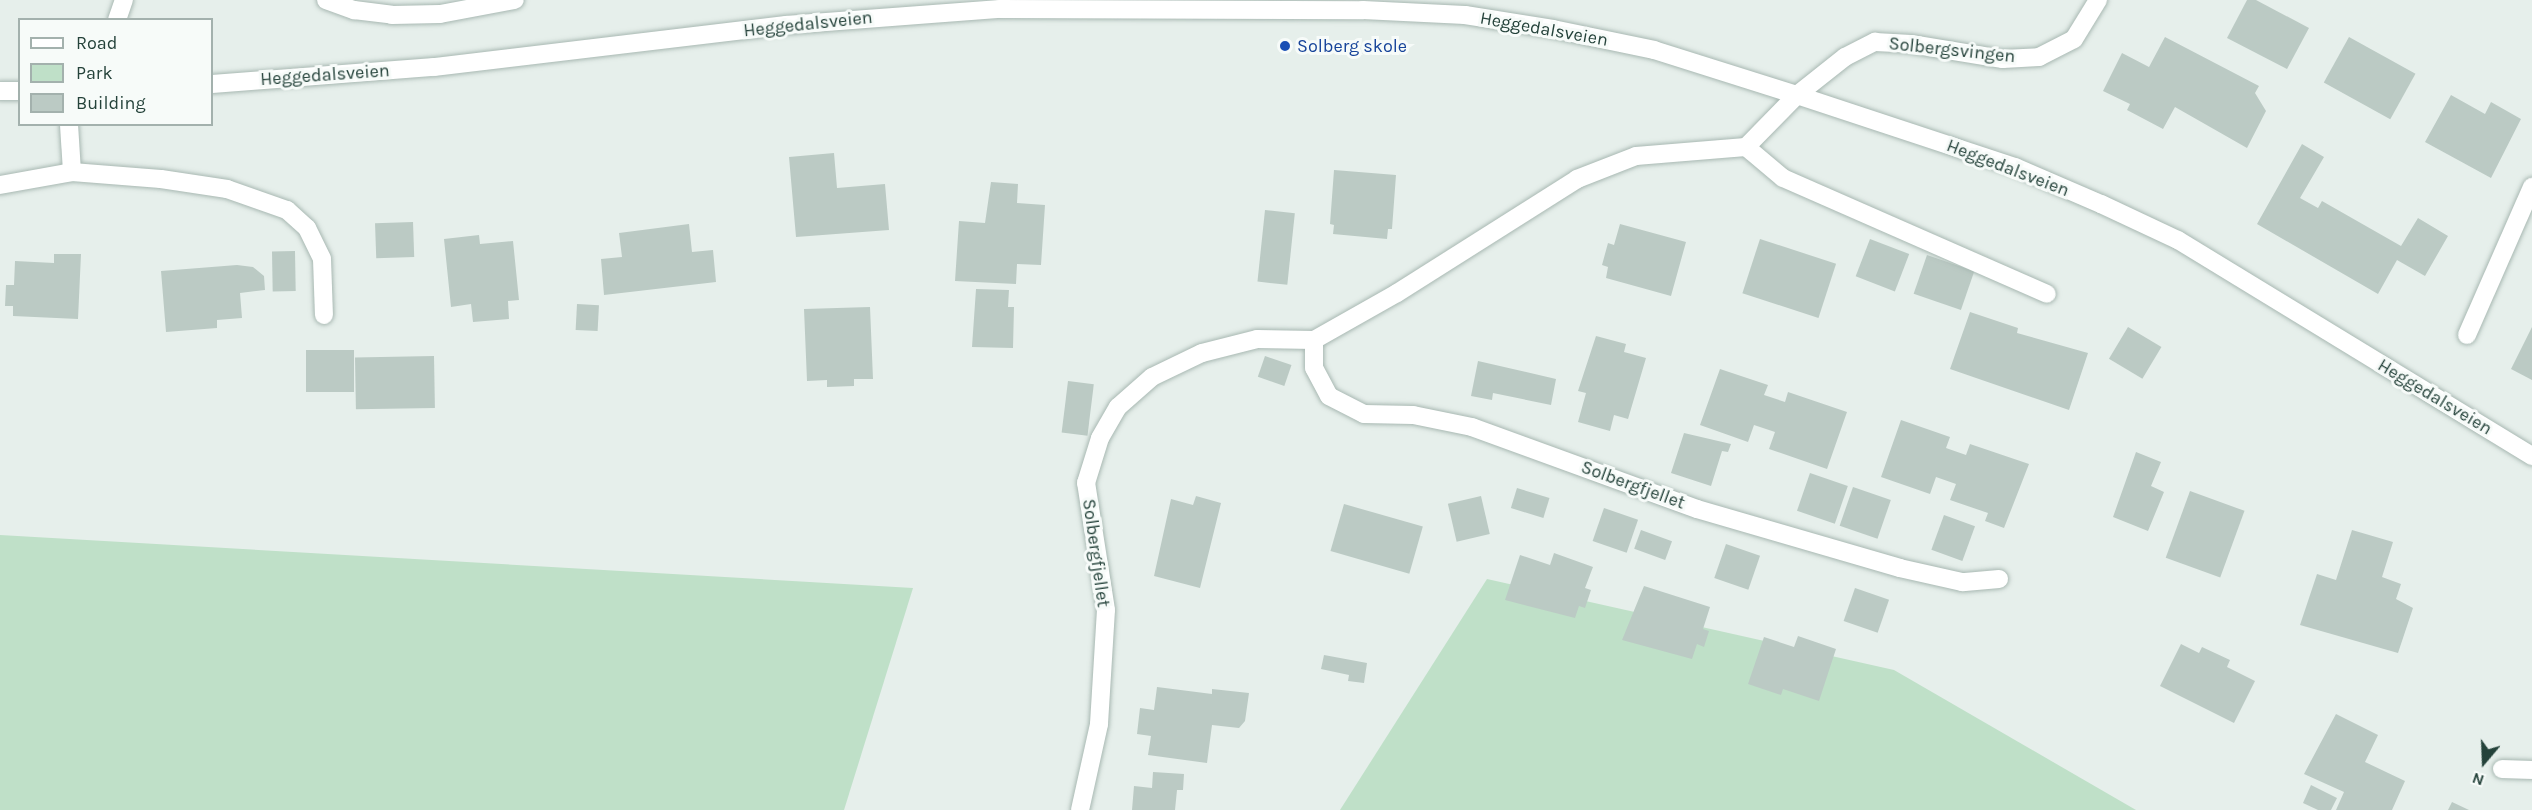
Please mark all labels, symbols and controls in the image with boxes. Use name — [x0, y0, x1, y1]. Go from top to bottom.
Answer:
street label: Heggedalsveien — [742, 6, 874, 42]
street label: Heggedalsveien — [1478, 7, 1610, 51]
legend — [18, 18, 213, 126]
text: Road — [76, 32, 117, 54]
street label: Solbergsvingen — [1888, 33, 2016, 67]
place label: Solberg skole — [1297, 35, 1407, 57]
marker: Solberg skole — [1278, 39, 1292, 53]
street label: Heggedalsveien — [260, 60, 390, 90]
text: Park — [76, 62, 113, 84]
text: Building — [76, 92, 146, 114]
street label: Heggedalsveien — [1944, 135, 2072, 201]
street label: Heggedalsveien — [2374, 354, 2496, 440]
street label: Solbergfjellet — [1578, 456, 1688, 514]
street label: Solbergfjellet — [1078, 498, 1114, 608]
north arrow — [2454, 732, 2514, 792]
text: N — [2469, 769, 2487, 790]

